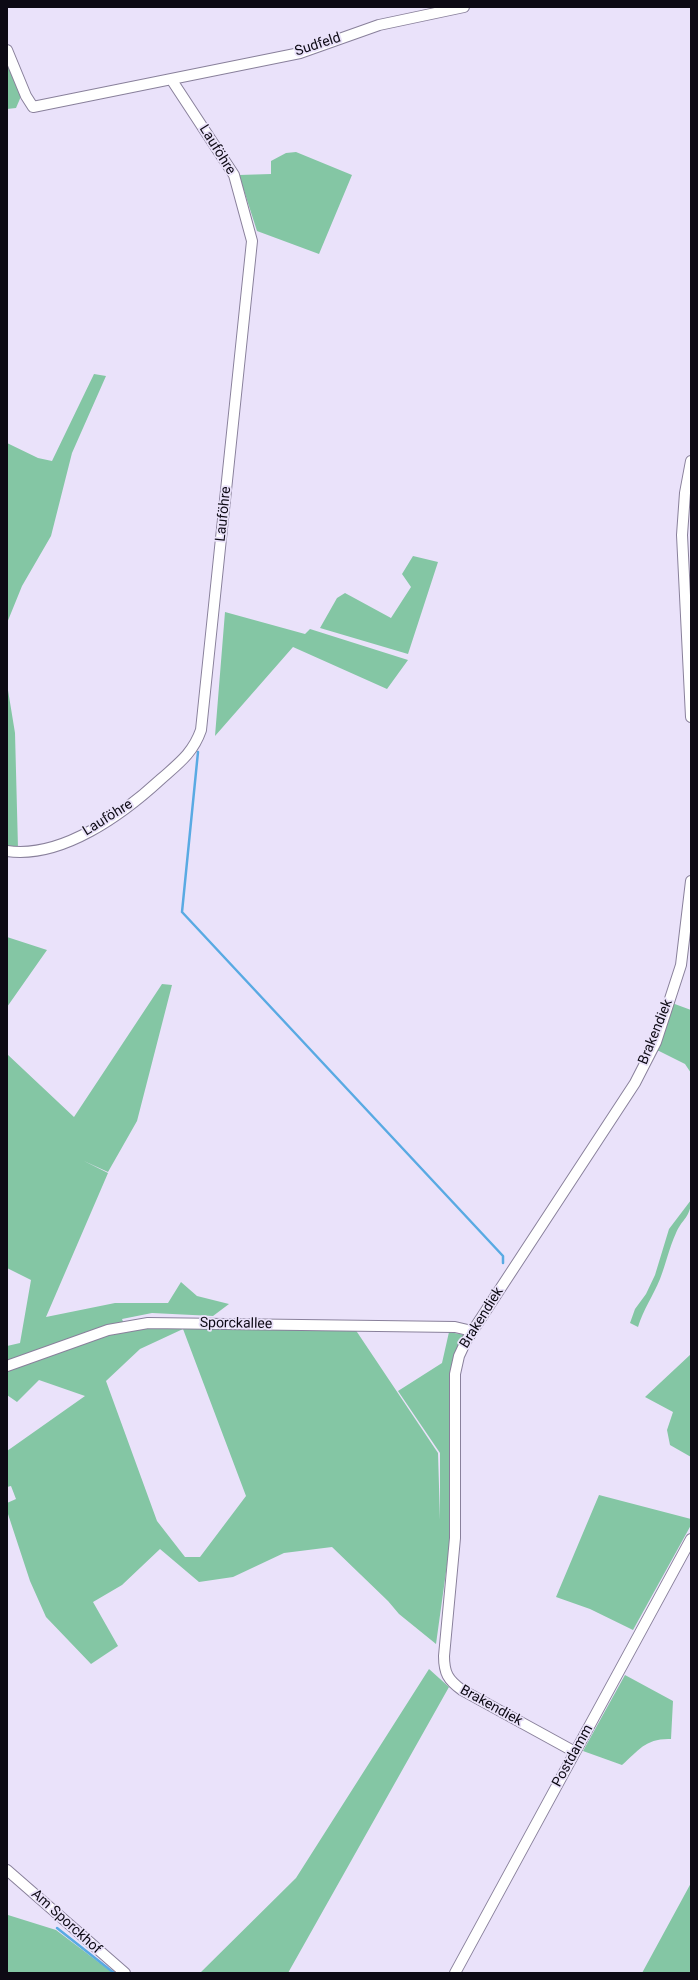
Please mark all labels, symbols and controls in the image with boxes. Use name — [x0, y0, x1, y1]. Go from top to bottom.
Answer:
street label: Sudfeld — [293, 30, 343, 60]
street label: Lauföhre — [195, 122, 239, 178]
street label: Lauföhre — [213, 486, 235, 542]
street label: Lauföhre — [80, 796, 136, 840]
street label: Brakendiek — [635, 997, 677, 1067]
street label: Brakendiek — [457, 1284, 507, 1352]
street label: Sporckallee — [200, 1315, 272, 1333]
street label: Brakendiek — [457, 1682, 525, 1730]
street label: Postdamm — [549, 1722, 597, 1790]
street label: Am Sporckhof — [27, 1886, 105, 1958]

